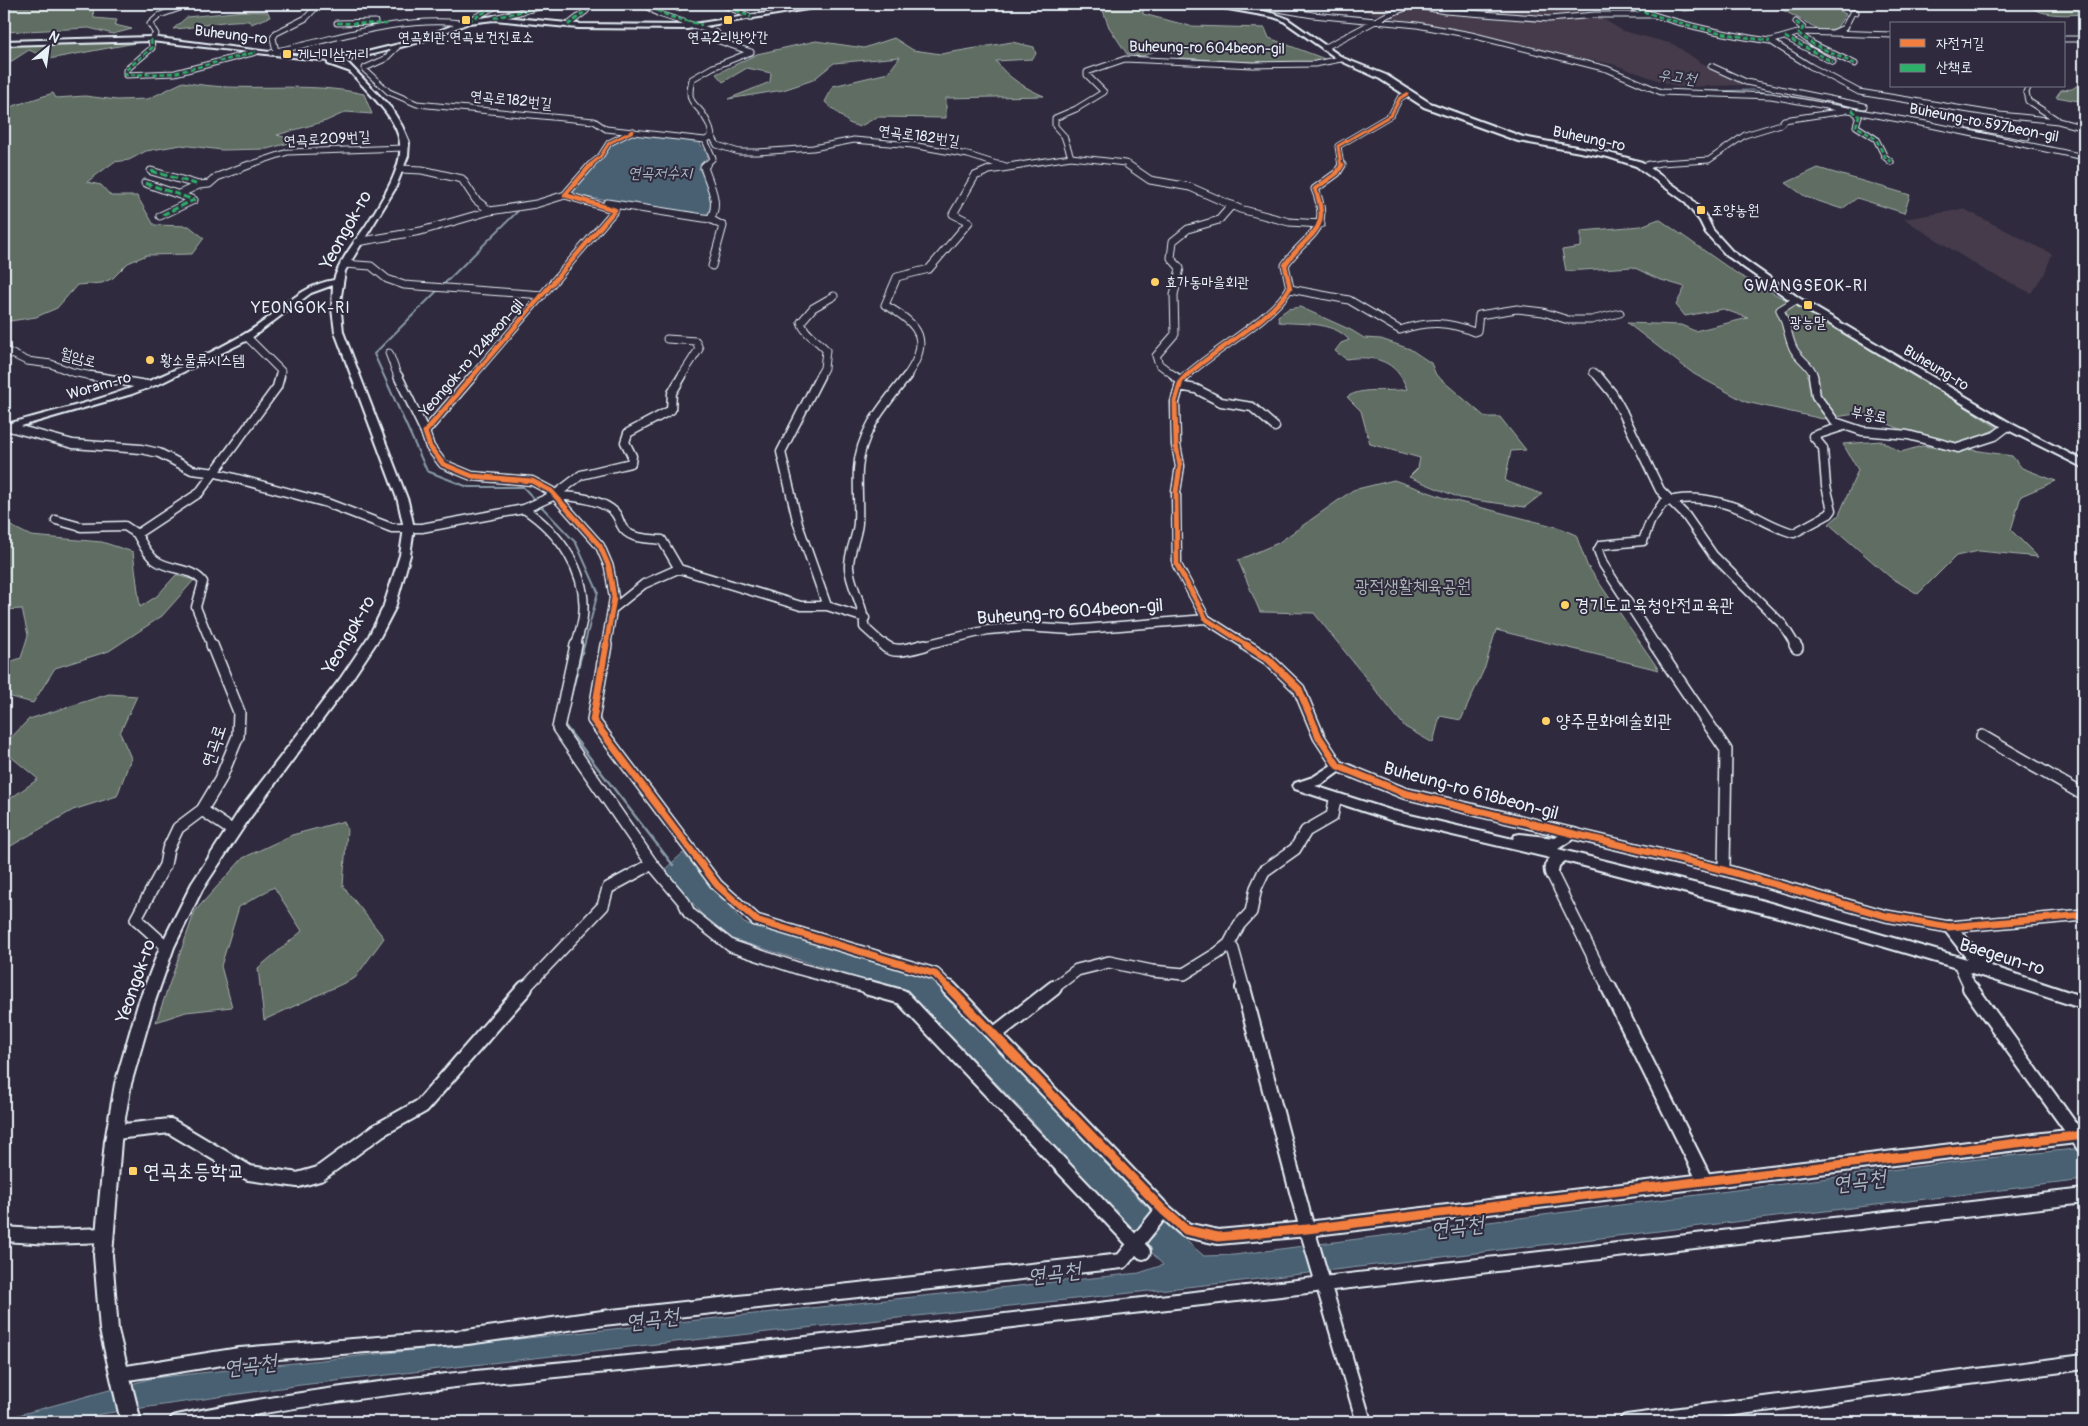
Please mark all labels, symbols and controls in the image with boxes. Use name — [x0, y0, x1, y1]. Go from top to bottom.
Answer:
marker: 연곡회관.연곡보건진료소 — [460, 14, 472, 26]
marker: 연곡2리방앗간 — [722, 14, 734, 26]
street label: Buheung-ro — [193, 21, 269, 49]
north arrow — [22, 22, 72, 72]
legend — [1890, 22, 2066, 88]
text: N — [46, 27, 62, 47]
place label: 연곡회관.연곡보건진료소 — [398, 28, 534, 47]
place label: 연곡2리방앗간 — [688, 28, 768, 47]
text: 자전거길 — [1936, 34, 1984, 53]
street label: Buheung-ro 604beon-gil — [1129, 37, 1285, 59]
place label: 게너미삼거리 — [297, 45, 369, 64]
marker: 게너미삼거리 — [281, 48, 293, 60]
text: 산책로 — [1936, 58, 1972, 77]
water label: 우고천 — [1656, 64, 1700, 90]
street label: 연곡로182번길 — [469, 86, 553, 114]
street label: Buheung-ro 597beon-gil — [1908, 99, 2060, 147]
street label: 연곡로182번길 — [877, 121, 961, 151]
street label: Buheung-ro — [1551, 122, 1627, 156]
street label: 연곡로209번길 — [283, 127, 371, 151]
water label: 연곡저수지 — [628, 163, 694, 183]
street label: Yeongok-ro — [314, 186, 377, 274]
place label: 조양농원 — [1711, 201, 1759, 220]
marker: 조양농원 — [1695, 204, 1707, 216]
place label: 효가동마을회관 — [1165, 273, 1250, 292]
marker: 효가동마을회관 — [1149, 276, 1161, 288]
district label: GWANGSEOK-RI — [1743, 276, 1869, 296]
street label: Yeongok-ro 124beon-gil — [415, 295, 528, 421]
district label: YEONGOK-RI — [250, 298, 351, 318]
marker: 광능말 — [1802, 299, 1814, 311]
place label: 광능말 — [1790, 313, 1826, 332]
street label: Buheung-ro — [1900, 341, 1972, 395]
street label: 월암로 — [58, 344, 98, 372]
place label: 황소물류시스템 — [160, 351, 245, 370]
marker: 황소물류시스템 — [144, 354, 156, 366]
street label: Woram-ro — [65, 368, 133, 404]
street label: 부흥로 — [1849, 402, 1889, 428]
park label: 광적생활체육공원 — [1355, 575, 1471, 598]
street label: Yeongok-ro — [317, 591, 381, 679]
street label: Buheung-ro 604beon-gil — [976, 594, 1164, 630]
place label: 경기도교육청안전교육관 — [1575, 594, 1734, 617]
marker: 경기도교육청안전교육관 — [1559, 599, 1571, 611]
place label: 양주문화예술회관 — [1556, 710, 1672, 733]
marker: 양주문화예술회관 — [1540, 715, 1552, 727]
street label: 연곡로 — [196, 722, 232, 770]
street label: Buheung-ro 618beon-gil — [1381, 757, 1561, 825]
street label: Baegeun-ro — [1957, 933, 2048, 981]
street label: Yeongok-ro — [111, 936, 161, 1027]
place label: 연곡초등학교 — [143, 1158, 244, 1185]
water label: 연곡천 — [1831, 1164, 1889, 1198]
marker: 연곡초등학교 — [127, 1165, 139, 1177]
water label: 연곡천 — [1429, 1210, 1487, 1244]
water label: 연곡천 — [1026, 1256, 1084, 1290]
water label: 연곡천 — [624, 1302, 682, 1336]
water label: 연곡천 — [222, 1348, 280, 1382]

